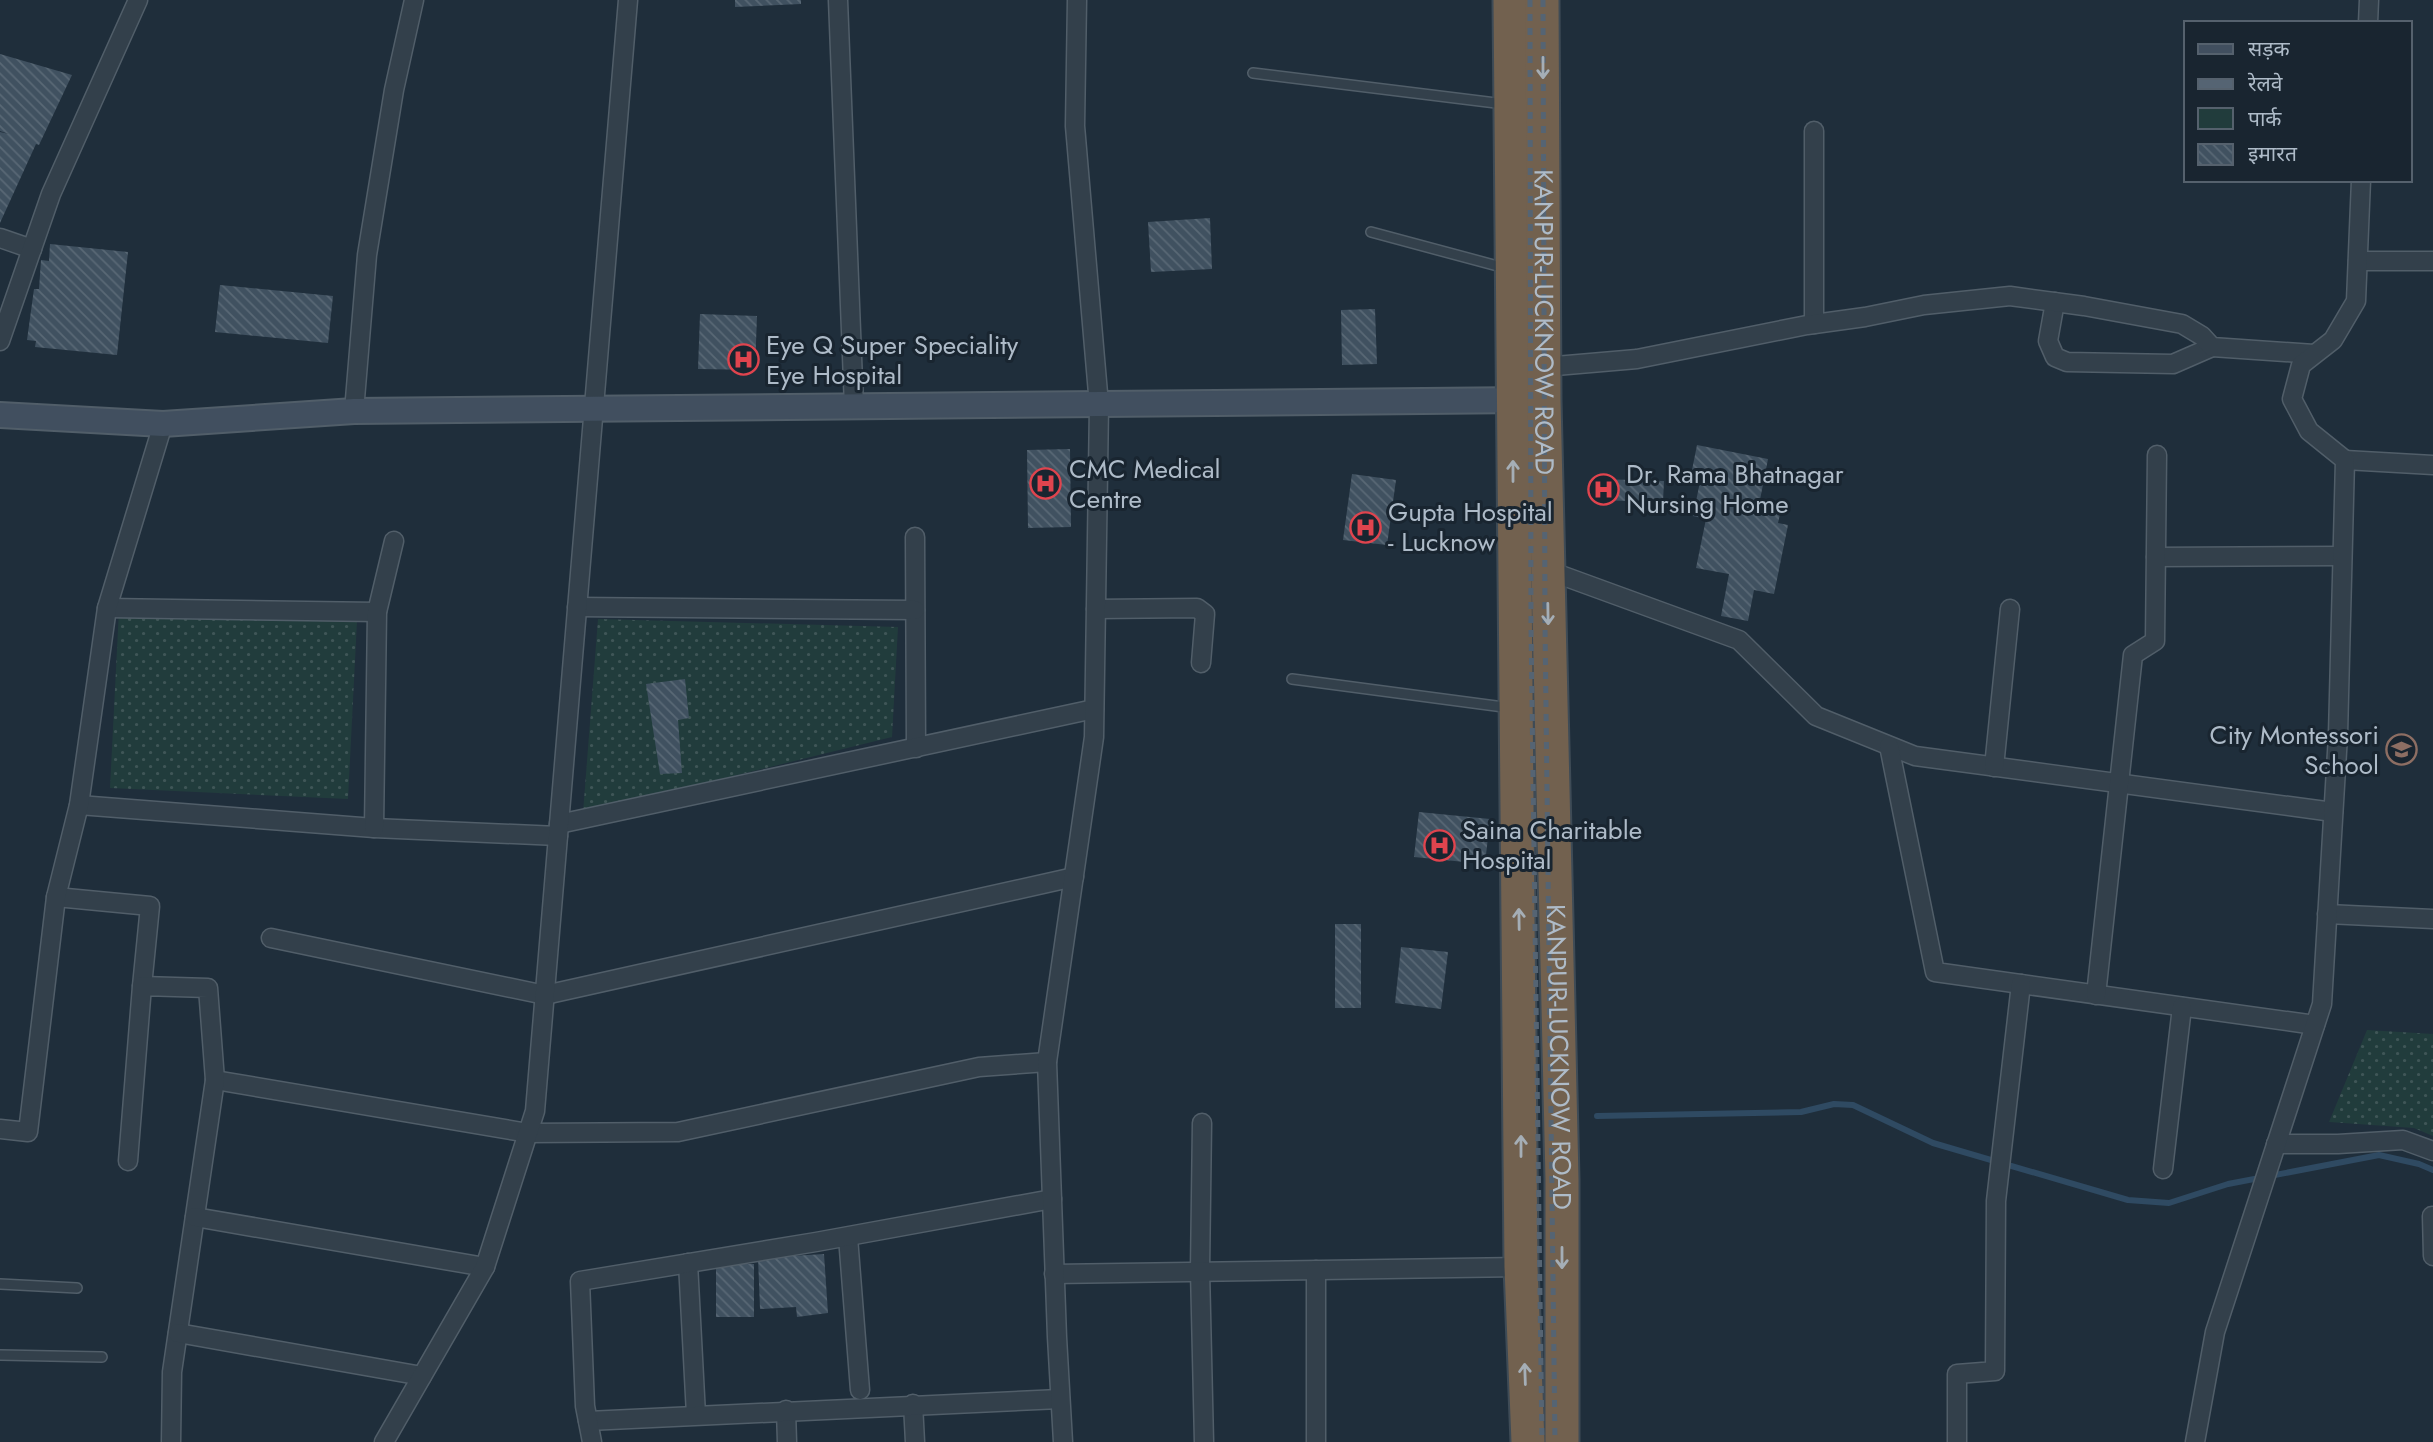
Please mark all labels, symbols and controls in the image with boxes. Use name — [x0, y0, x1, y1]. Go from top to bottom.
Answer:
legend — [2184, 21, 2412, 182]
text: सड़क — [2248, 34, 2290, 64]
one-way arrow — [1536, 56, 1550, 79]
text: रेलवे — [2247, 69, 2283, 99]
text: पार्क — [2248, 104, 2282, 134]
text: इमारत — [2248, 139, 2298, 169]
street label: KANPUR-LUCKNOW ROAD — [1525, 169, 1564, 475]
place label: Eye Q Super Speciality Eye Hospital — [766, 326, 1019, 394]
hospital icon: Eye Q Super Speciality Eye Hospital — [726, 343, 760, 377]
place label: CMC Medical Centre — [1069, 450, 1220, 518]
place label: Dr. Rama Bhatnagar Nursing Home — [1626, 455, 1844, 523]
one-way arrow — [1506, 460, 1520, 483]
hospital icon: CMC Medical Centre — [1029, 467, 1063, 501]
hospital icon: Dr. Rama Bhatnagar Nursing Home — [1586, 472, 1620, 506]
place label: Gupta Hospital - Lucknow — [1388, 493, 1553, 561]
hospital icon: Gupta Hospital - Lucknow — [1348, 510, 1382, 544]
one-way arrow — [1542, 602, 1555, 625]
place label: City Montessori School — [2210, 716, 2379, 784]
school or university icon: City Montessori School — [2385, 733, 2419, 767]
place label: Saina Charitable Hospital — [1462, 811, 1642, 879]
hospital icon: Saina Charitable Hospital — [1422, 828, 1456, 862]
street label: KANPUR-LUCKNOW ROAD — [1537, 904, 1581, 1210]
one-way arrow — [1512, 908, 1526, 931]
one-way arrow — [1514, 1135, 1528, 1158]
one-way arrow — [1555, 1246, 1569, 1269]
one-way arrow — [1518, 1363, 1532, 1386]

